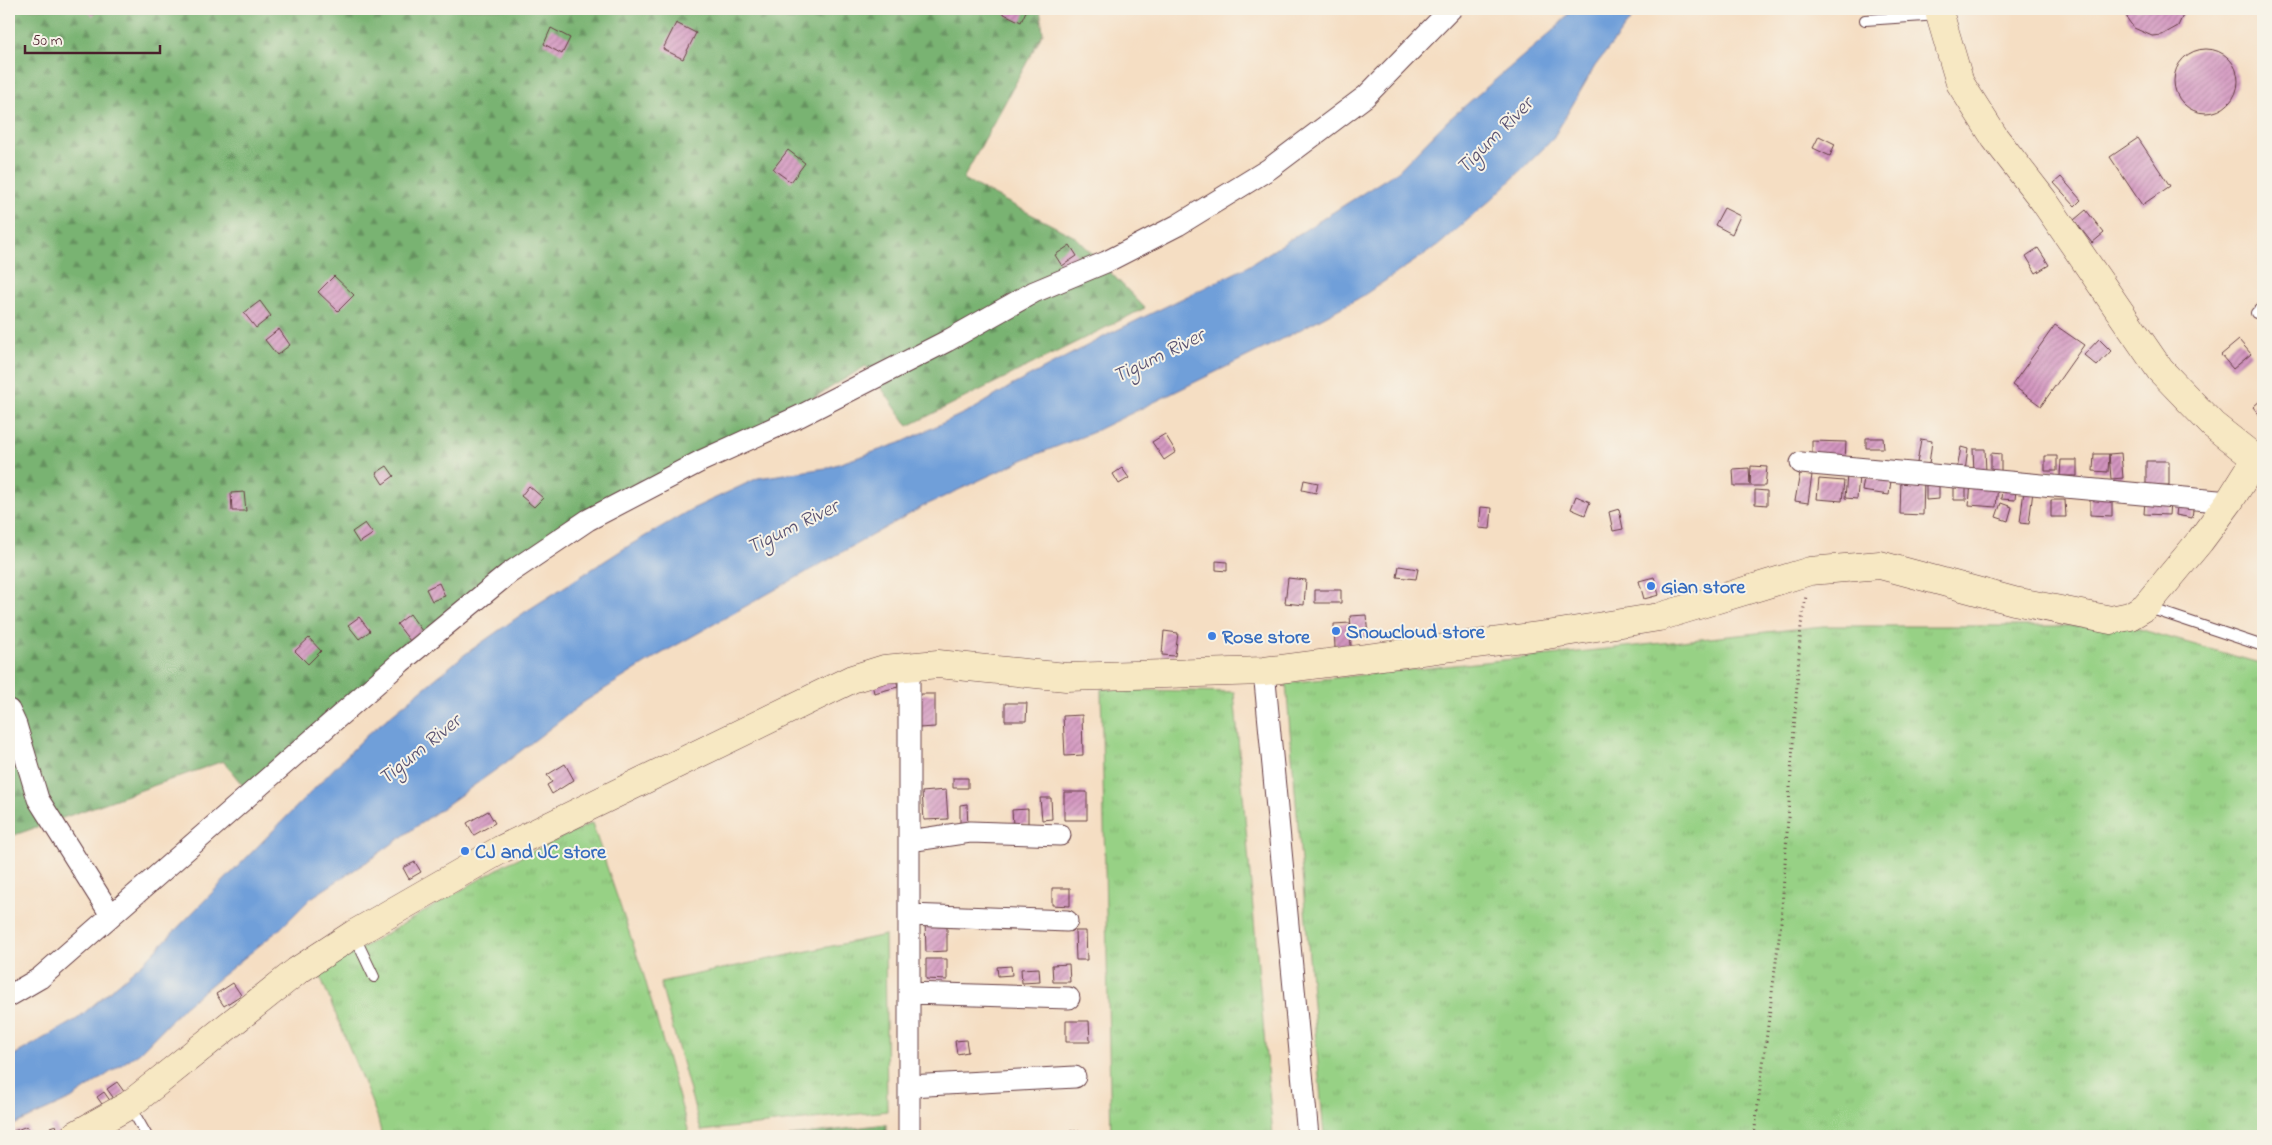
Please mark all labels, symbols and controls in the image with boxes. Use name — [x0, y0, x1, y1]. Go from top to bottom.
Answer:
scale bar — [25, 22, 160, 54]
text: 50 m — [32, 30, 63, 52]
water label: Tigum River — [1450, 89, 1543, 183]
water label: Tigum River — [1108, 321, 1213, 393]
water label: Tigum River — [742, 492, 847, 564]
place label: Gian store — [1661, 574, 1746, 603]
marker: Gian store — [1645, 580, 1657, 592]
place label: Snowcloud store — [1346, 619, 1486, 648]
place label: Rose store — [1222, 624, 1311, 653]
marker: Snowcloud store — [1330, 625, 1342, 637]
marker: Rose store — [1206, 630, 1218, 642]
water label: Tigum River — [372, 706, 471, 794]
place label: CJ and JC store — [475, 839, 607, 868]
marker: CJ and JC store — [459, 845, 471, 857]

